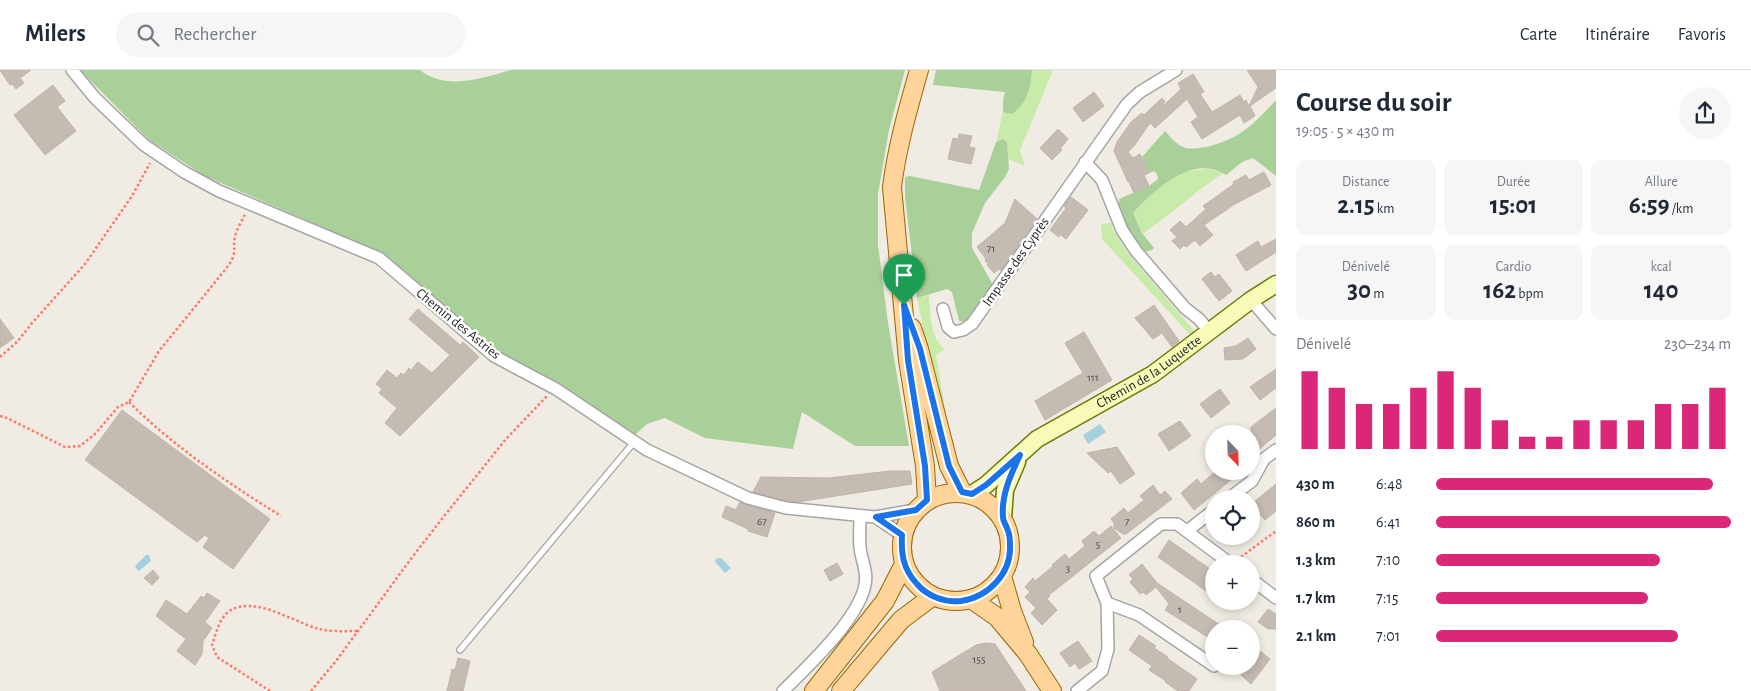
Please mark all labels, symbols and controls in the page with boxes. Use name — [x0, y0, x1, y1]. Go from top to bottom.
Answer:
search box — [116, 12, 466, 57]
icon: search — [134, 21, 162, 49]
text: Milers — [25, 22, 86, 46]
text: Rechercher — [174, 25, 256, 44]
text: Carte — [1520, 26, 1557, 44]
text: Itinéraire — [1585, 26, 1650, 44]
text: Favoris — [1678, 26, 1726, 44]
button: share — [1679, 87, 1731, 139]
text: Course du soir — [1296, 89, 1451, 117]
text: 19:05 · 5 × 430 m — [1296, 123, 1395, 139]
text: Distance — [1342, 175, 1390, 189]
text: Durée — [1497, 175, 1530, 189]
text: Allure — [1645, 175, 1678, 189]
text: 2.15 — [1337, 193, 1375, 218]
text: 15:01 — [1490, 193, 1537, 218]
text: 6:59 — [1629, 193, 1670, 218]
text: km — [1375, 202, 1394, 216]
text: /km — [1670, 202, 1693, 216]
street label: Impasse des Cyprès — [980, 215, 1052, 309]
house number: 71 — [987, 243, 995, 254]
pin — [883, 254, 925, 305]
text: Dénivelé — [1342, 260, 1390, 274]
text: Cardio — [1496, 260, 1531, 274]
text: kcal — [1650, 260, 1672, 274]
icon: arrive — [890, 261, 918, 289]
text: 30 — [1347, 278, 1371, 303]
text: 162 — [1483, 278, 1516, 303]
text: 140 — [1644, 278, 1678, 303]
street label: Chemin des Astries — [413, 286, 503, 362]
text: m — [1371, 287, 1384, 301]
text: bpm — [1516, 287, 1544, 301]
street label: Chemin de la Luquette — [1094, 333, 1204, 411]
text: Dénivelé — [1296, 336, 1351, 352]
text: 230–234 m — [1664, 336, 1731, 352]
house number: 111 — [1087, 372, 1099, 383]
north arrow — [1205, 425, 1260, 480]
map controls — [1205, 425, 1260, 675]
text: 430 m — [1296, 476, 1335, 492]
text: 6:48 — [1376, 476, 1402, 492]
button: locate — [1205, 490, 1260, 545]
text: 860 m — [1296, 514, 1335, 530]
text: 6:41 — [1376, 514, 1400, 530]
house number: 67 — [757, 516, 767, 527]
house number: 7 — [1125, 516, 1130, 527]
house number: 5 — [1096, 539, 1101, 550]
text: 1.3 km — [1296, 552, 1336, 568]
text: 7:10 — [1376, 552, 1400, 568]
button: + — [1205, 555, 1260, 610]
house number: 3 — [1066, 563, 1071, 574]
text: 1.7 km — [1296, 590, 1336, 606]
text: 7:15 — [1376, 590, 1399, 606]
house number: 1 — [1178, 604, 1182, 615]
button: − — [1205, 620, 1260, 675]
text: 2.1 km — [1296, 628, 1336, 644]
text: 7:01 — [1376, 628, 1400, 644]
house number: 155 — [973, 654, 986, 665]

